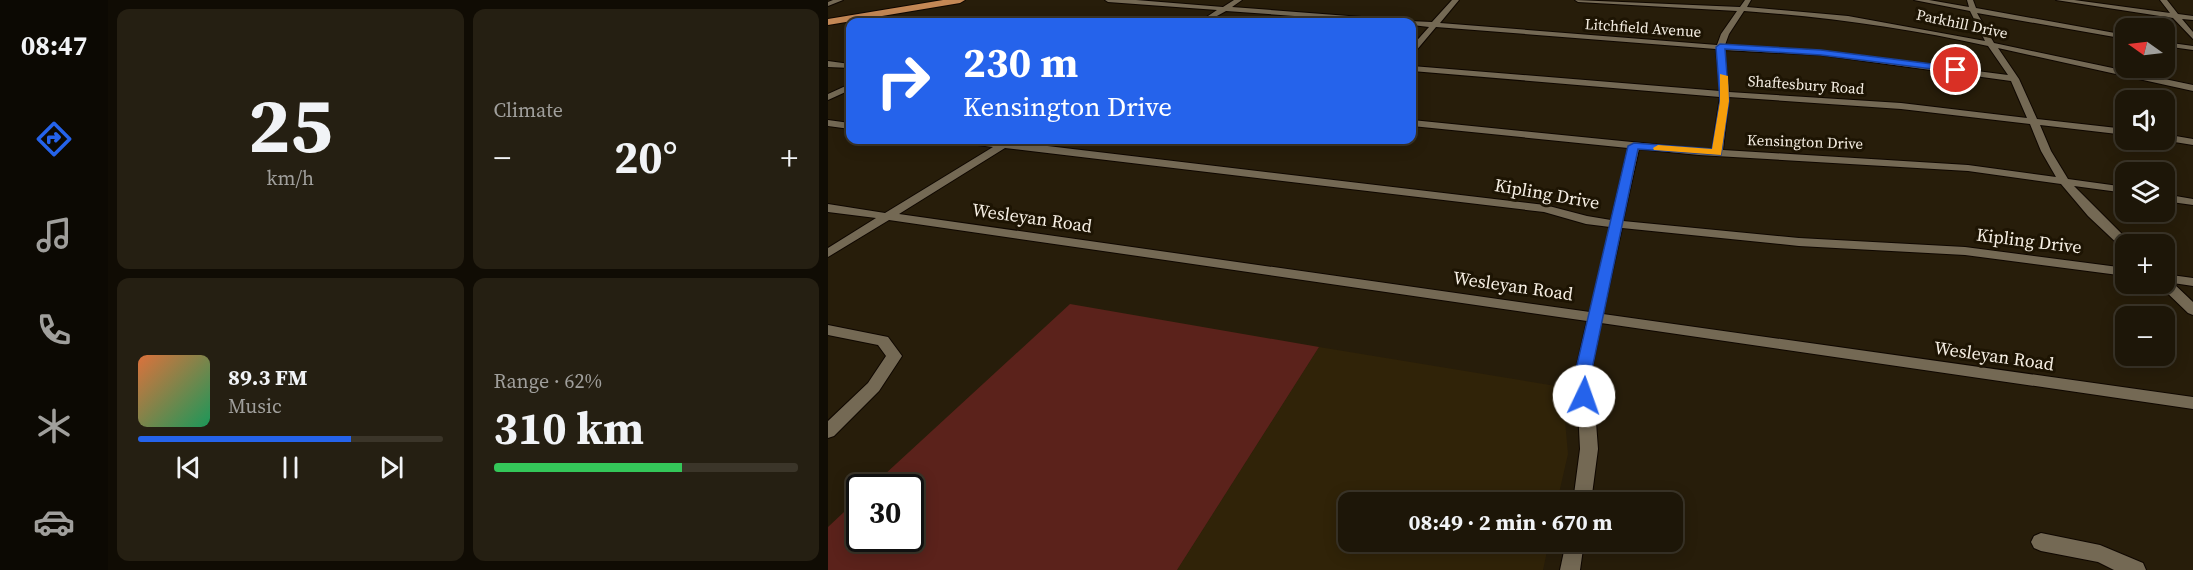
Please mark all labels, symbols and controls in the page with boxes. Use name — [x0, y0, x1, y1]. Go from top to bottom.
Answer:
street label: Parkhill Drive — [1914, 4, 2010, 44]
street label: Litchfield Avenue — [1584, 13, 1702, 42]
north arrow — [2115, 18, 2175, 78]
map controls — [2115, 18, 2175, 366]
text: 08:47 — [21, 27, 87, 64]
text: 230 m — [963, 33, 1078, 91]
icon: right — [864, 42, 942, 120]
pin — [1930, 44, 1981, 95]
icon: arrive — [1939, 53, 1972, 86]
street label: Shaftesbury Road — [1747, 70, 1865, 99]
text: 25 — [248, 71, 333, 178]
text: Kensington Drive — [963, 88, 1172, 125]
button: sound — [2115, 90, 2175, 150]
text: Climate — [494, 96, 563, 124]
icon: directions — [33, 118, 75, 160]
text: 20° — [614, 126, 678, 188]
street label: Kensington Drive — [1747, 129, 1864, 154]
text: − — [494, 135, 511, 180]
text: + — [780, 135, 798, 180]
button: layers — [2115, 162, 2175, 222]
text: km/h — [266, 164, 314, 192]
street label: Kipling Drive — [1493, 172, 1601, 215]
street label: Wesleyan Road — [970, 197, 1094, 238]
icon: music — [33, 214, 75, 256]
street label: Kipling Drive — [1975, 222, 2083, 259]
button: + — [2115, 234, 2175, 294]
street label: Wesleyan Road — [1451, 265, 1575, 306]
button: − — [2115, 306, 2175, 366]
icon: phone — [33, 309, 75, 351]
street label: Wesleyan Road — [1932, 335, 2056, 376]
text: 89.3 FM — [228, 362, 307, 392]
position arrow — [1552, 364, 1616, 428]
text: Range · 62% — [494, 367, 602, 395]
text: Music — [228, 392, 282, 420]
text: 310 km — [494, 397, 644, 459]
icon: climate — [33, 405, 75, 447]
icon: previous — [172, 451, 205, 484]
icon: pause — [274, 451, 307, 484]
icon: next — [375, 451, 408, 484]
speed limit sign: 30 — [846, 474, 924, 552]
icon: car — [33, 501, 75, 543]
text: 08:49 · 2 min · 670 m — [1409, 507, 1612, 537]

